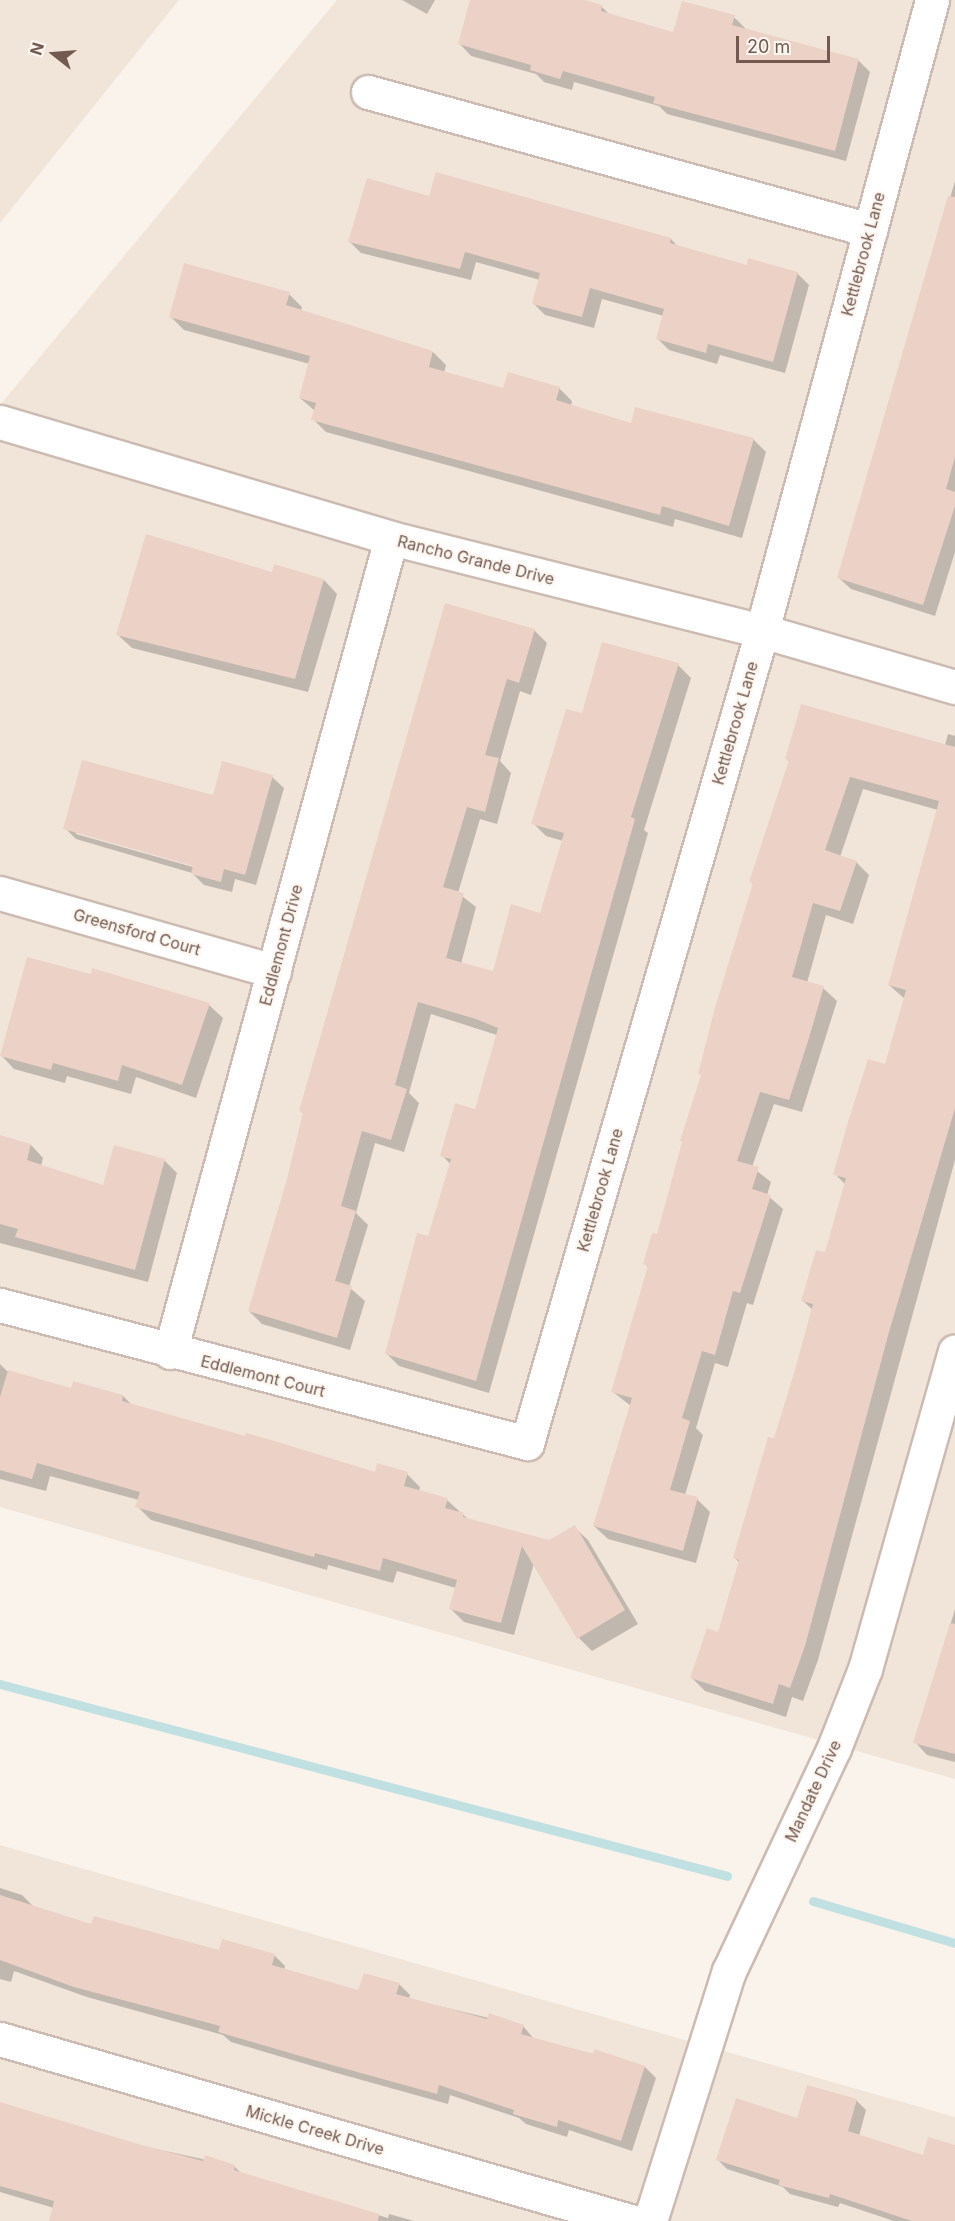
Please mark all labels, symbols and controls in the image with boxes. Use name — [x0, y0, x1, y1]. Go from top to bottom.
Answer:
north arrow — [24, 24, 84, 84]
scale bar — [739, 24, 834, 62]
text: 20 m — [747, 36, 790, 57]
text: N — [25, 40, 48, 58]
street label: Kettlebrook Lane — [837, 190, 889, 318]
street label: Rancho Grande Drive — [396, 531, 556, 589]
street label: Kettlebrook Lane — [708, 659, 762, 787]
street label: Eddlemont Drive — [256, 882, 306, 1008]
street label: Greensford Court — [71, 905, 203, 959]
street label: Kettlebrook Lane — [573, 1126, 627, 1254]
street label: Eddlemont Court — [199, 1351, 327, 1401]
street label: Mandate Drive — [781, 1737, 845, 1845]
street label: Mickle Creek Drive — [244, 2101, 386, 2159]

